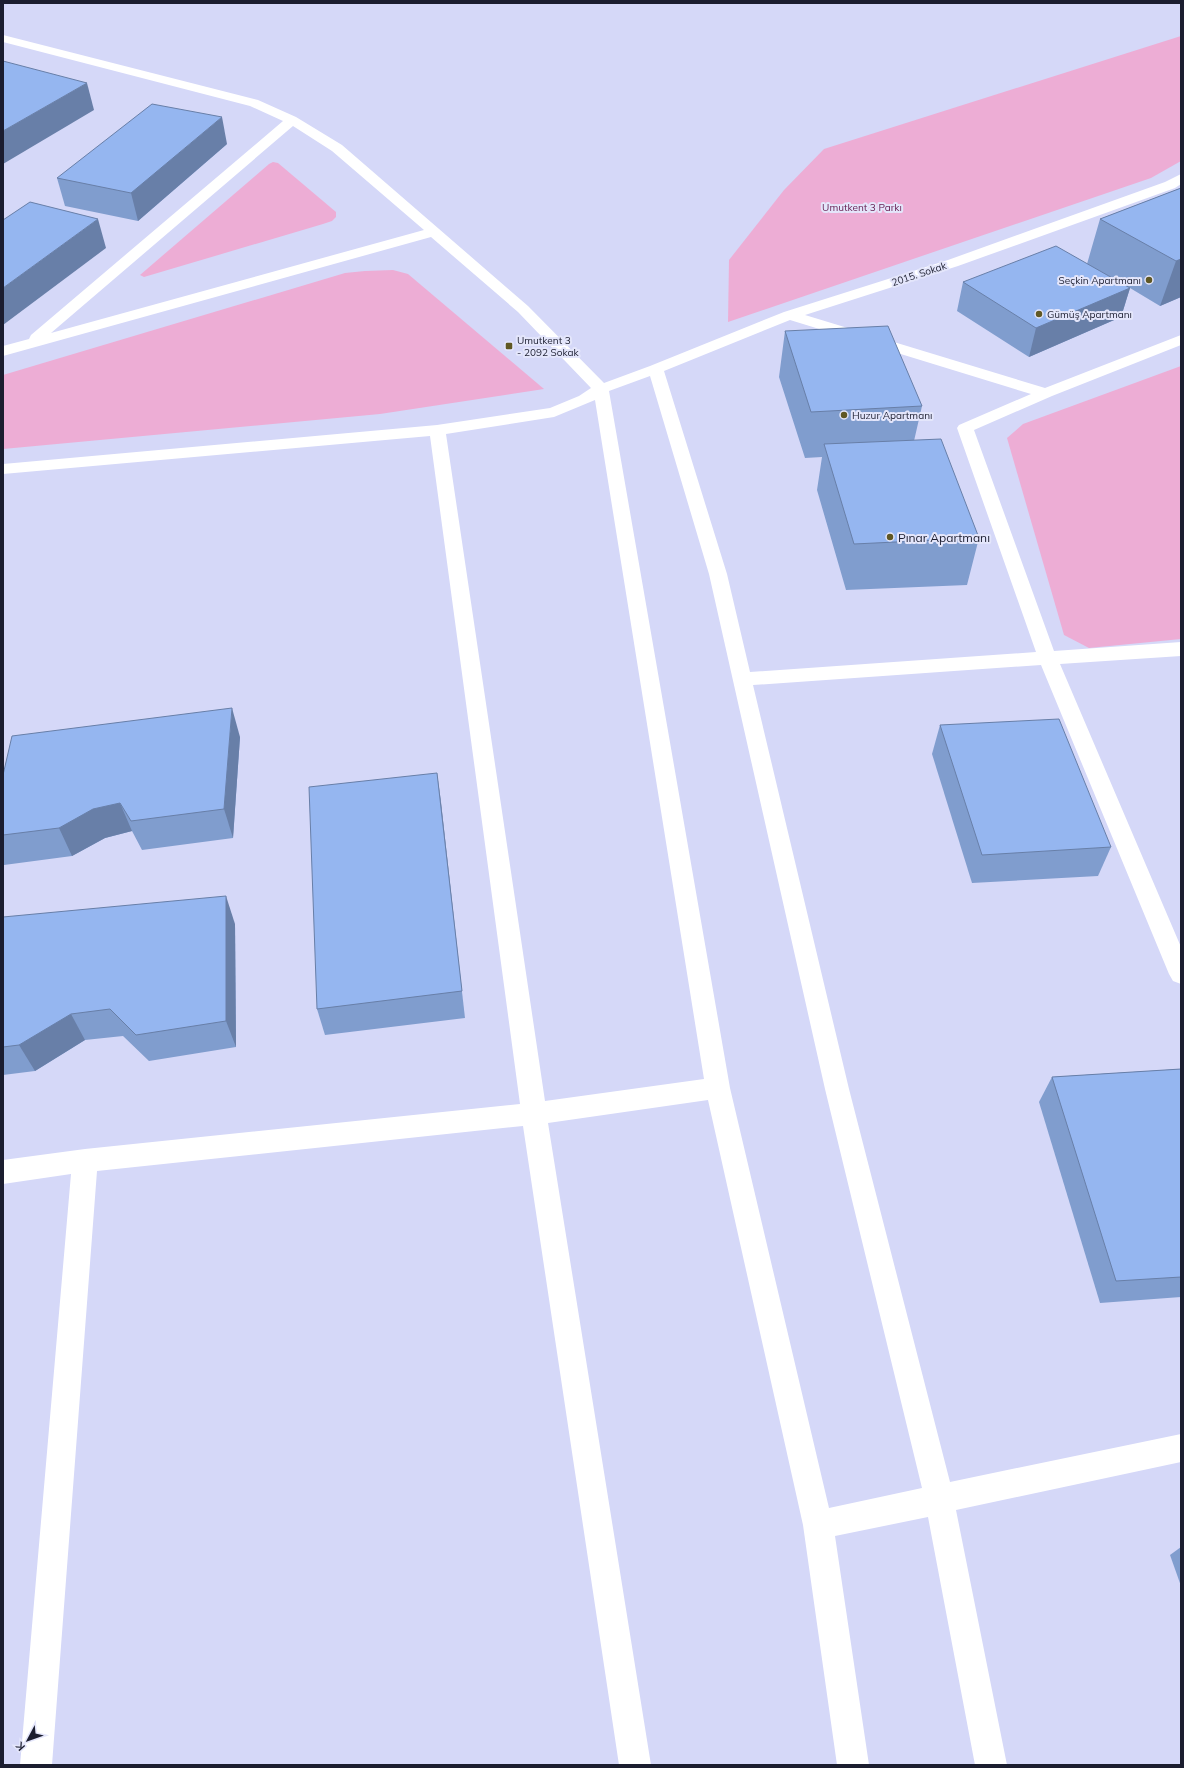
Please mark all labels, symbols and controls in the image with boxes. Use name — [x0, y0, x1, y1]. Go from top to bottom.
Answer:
park label: Umutkent 3 Parkı — [822, 201, 902, 214]
street label: 2015. Sokak — [890, 259, 949, 289]
place label: Seçkin Apartmanı — [1059, 274, 1141, 287]
marker: Seçkin Apartmanı — [1144, 275, 1154, 285]
place label: Gümüş Apartmanı — [1047, 308, 1132, 321]
marker: Gümüş Apartmanı — [1034, 309, 1044, 319]
place label: Umutkent 3 - 2092 Sokak — [517, 334, 580, 359]
marker: Umutkent 3 - 2092 Sokak — [504, 341, 514, 351]
place label: Huzur Apartmanı — [852, 409, 932, 422]
marker: Huzur Apartmanı — [839, 410, 849, 420]
place label: Pınar Apartmanı — [898, 530, 990, 545]
marker: Pınar Apartmanı — [885, 532, 895, 542]
north arrow — [8, 1720, 48, 1760]
text: K — [12, 1739, 28, 1754]

